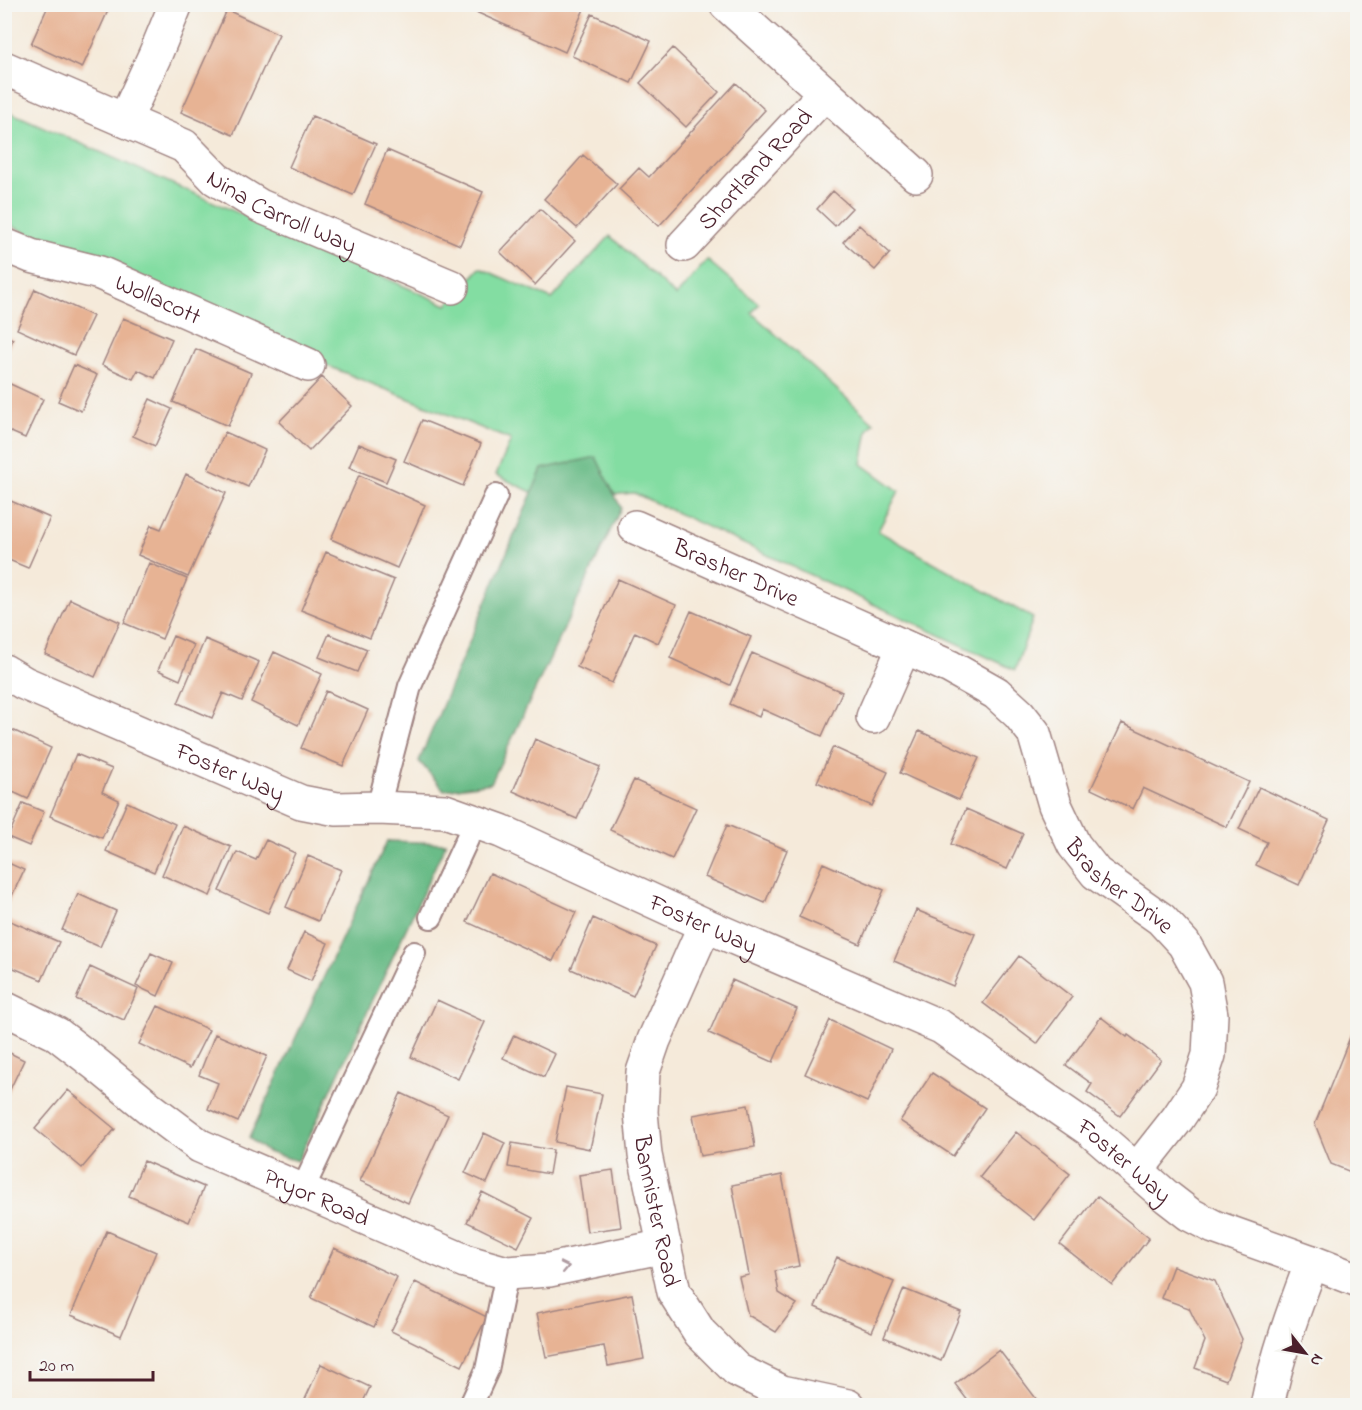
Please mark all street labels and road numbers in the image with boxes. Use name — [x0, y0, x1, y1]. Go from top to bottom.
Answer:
street label: Shortland Road — [691, 101, 823, 239]
street label: Nina Carroll Way — [199, 162, 362, 266]
street label: Wollacott — [109, 267, 206, 335]
street label: Brasher Drive — [666, 531, 804, 618]
street label: Foster Way — [169, 735, 289, 814]
street label: Brasher Drive — [1054, 831, 1182, 943]
street label: Foster Way — [642, 886, 762, 967]
street label: Foster Way — [1068, 1111, 1178, 1214]
street label: Bannister Road — [623, 1133, 688, 1291]
street label: Pryor Road — [257, 1161, 375, 1238]

